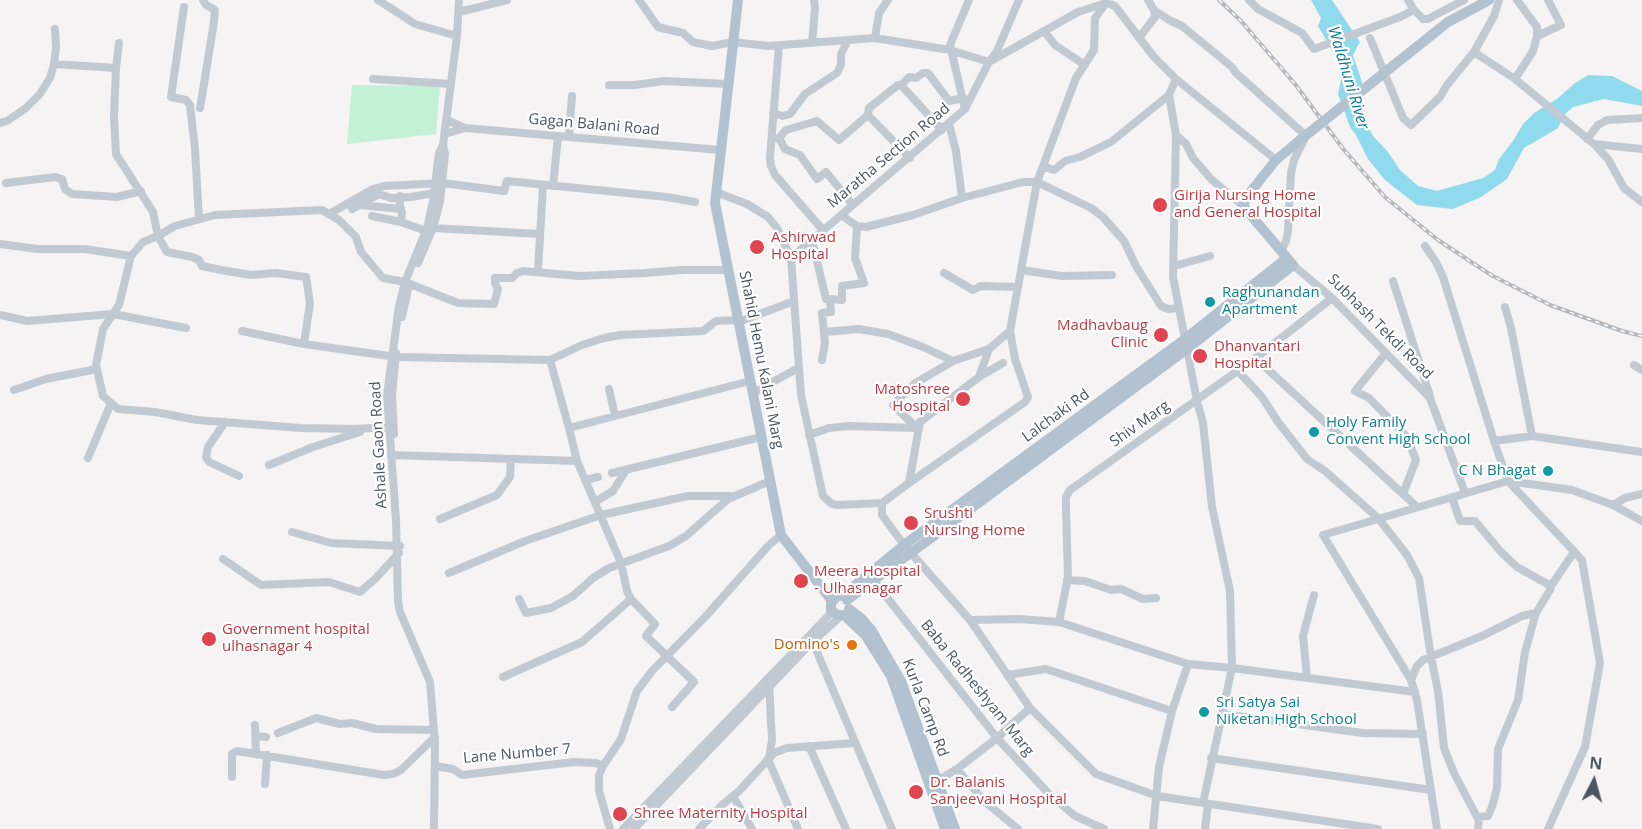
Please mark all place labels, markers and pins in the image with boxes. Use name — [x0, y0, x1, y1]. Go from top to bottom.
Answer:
place label: Girija Nursing Home and General Hospital — [1174, 187, 1321, 222]
marker: Girija Nursing Home and General Hospital — [1151, 196, 1169, 214]
place label: Ashirwad Hospital — [771, 229, 836, 264]
marker: Ashirwad Hospital — [748, 238, 766, 256]
place label: Raghunandan Apartment — [1222, 284, 1320, 319]
marker: Raghunandan Apartment — [1203, 295, 1217, 309]
place label: Madhavbaug Clinic — [1057, 317, 1148, 352]
marker: Madhavbaug Clinic — [1152, 326, 1170, 344]
place label: Dhanvantari Hospital — [1214, 338, 1300, 373]
marker: Dhanvantari Hospital — [1191, 347, 1209, 365]
place label: Matoshree Hospital — [874, 381, 950, 416]
marker: Matoshree Hospital — [954, 390, 972, 408]
place label: Holy Family Convent High School — [1326, 414, 1471, 449]
marker: Holy Family Convent High School — [1307, 425, 1321, 439]
place label: C N Bhagat — [1458, 462, 1536, 480]
marker: C N Bhagat — [1541, 464, 1555, 478]
place label: Srushti Nursing Home — [924, 505, 1025, 540]
marker: Srushti Nursing Home — [902, 514, 920, 532]
place label: Meera Hospital - Ulhasnagar — [814, 563, 920, 598]
marker: Meera Hospital - Ulhasnagar — [792, 572, 810, 590]
place label: Government hospital ulhasnagar 4 — [222, 621, 370, 656]
marker: Government hospital ulhasnagar 4 — [200, 630, 218, 648]
place label: Domino's — [774, 636, 840, 654]
marker: Domino's — [845, 638, 859, 652]
place label: Sri Satya Sai Niketan High School — [1216, 694, 1357, 729]
marker: Sri Satya Sai Niketan High School — [1197, 705, 1211, 719]
place label: Dr. Balanis Sanjeevani Hospital — [930, 774, 1067, 809]
marker: Dr. Balanis Sanjeevani Hospital — [907, 783, 925, 801]
marker: Shree Maternity Hospital — [611, 805, 629, 823]
place label: Shree Maternity Hospital — [634, 805, 807, 823]

